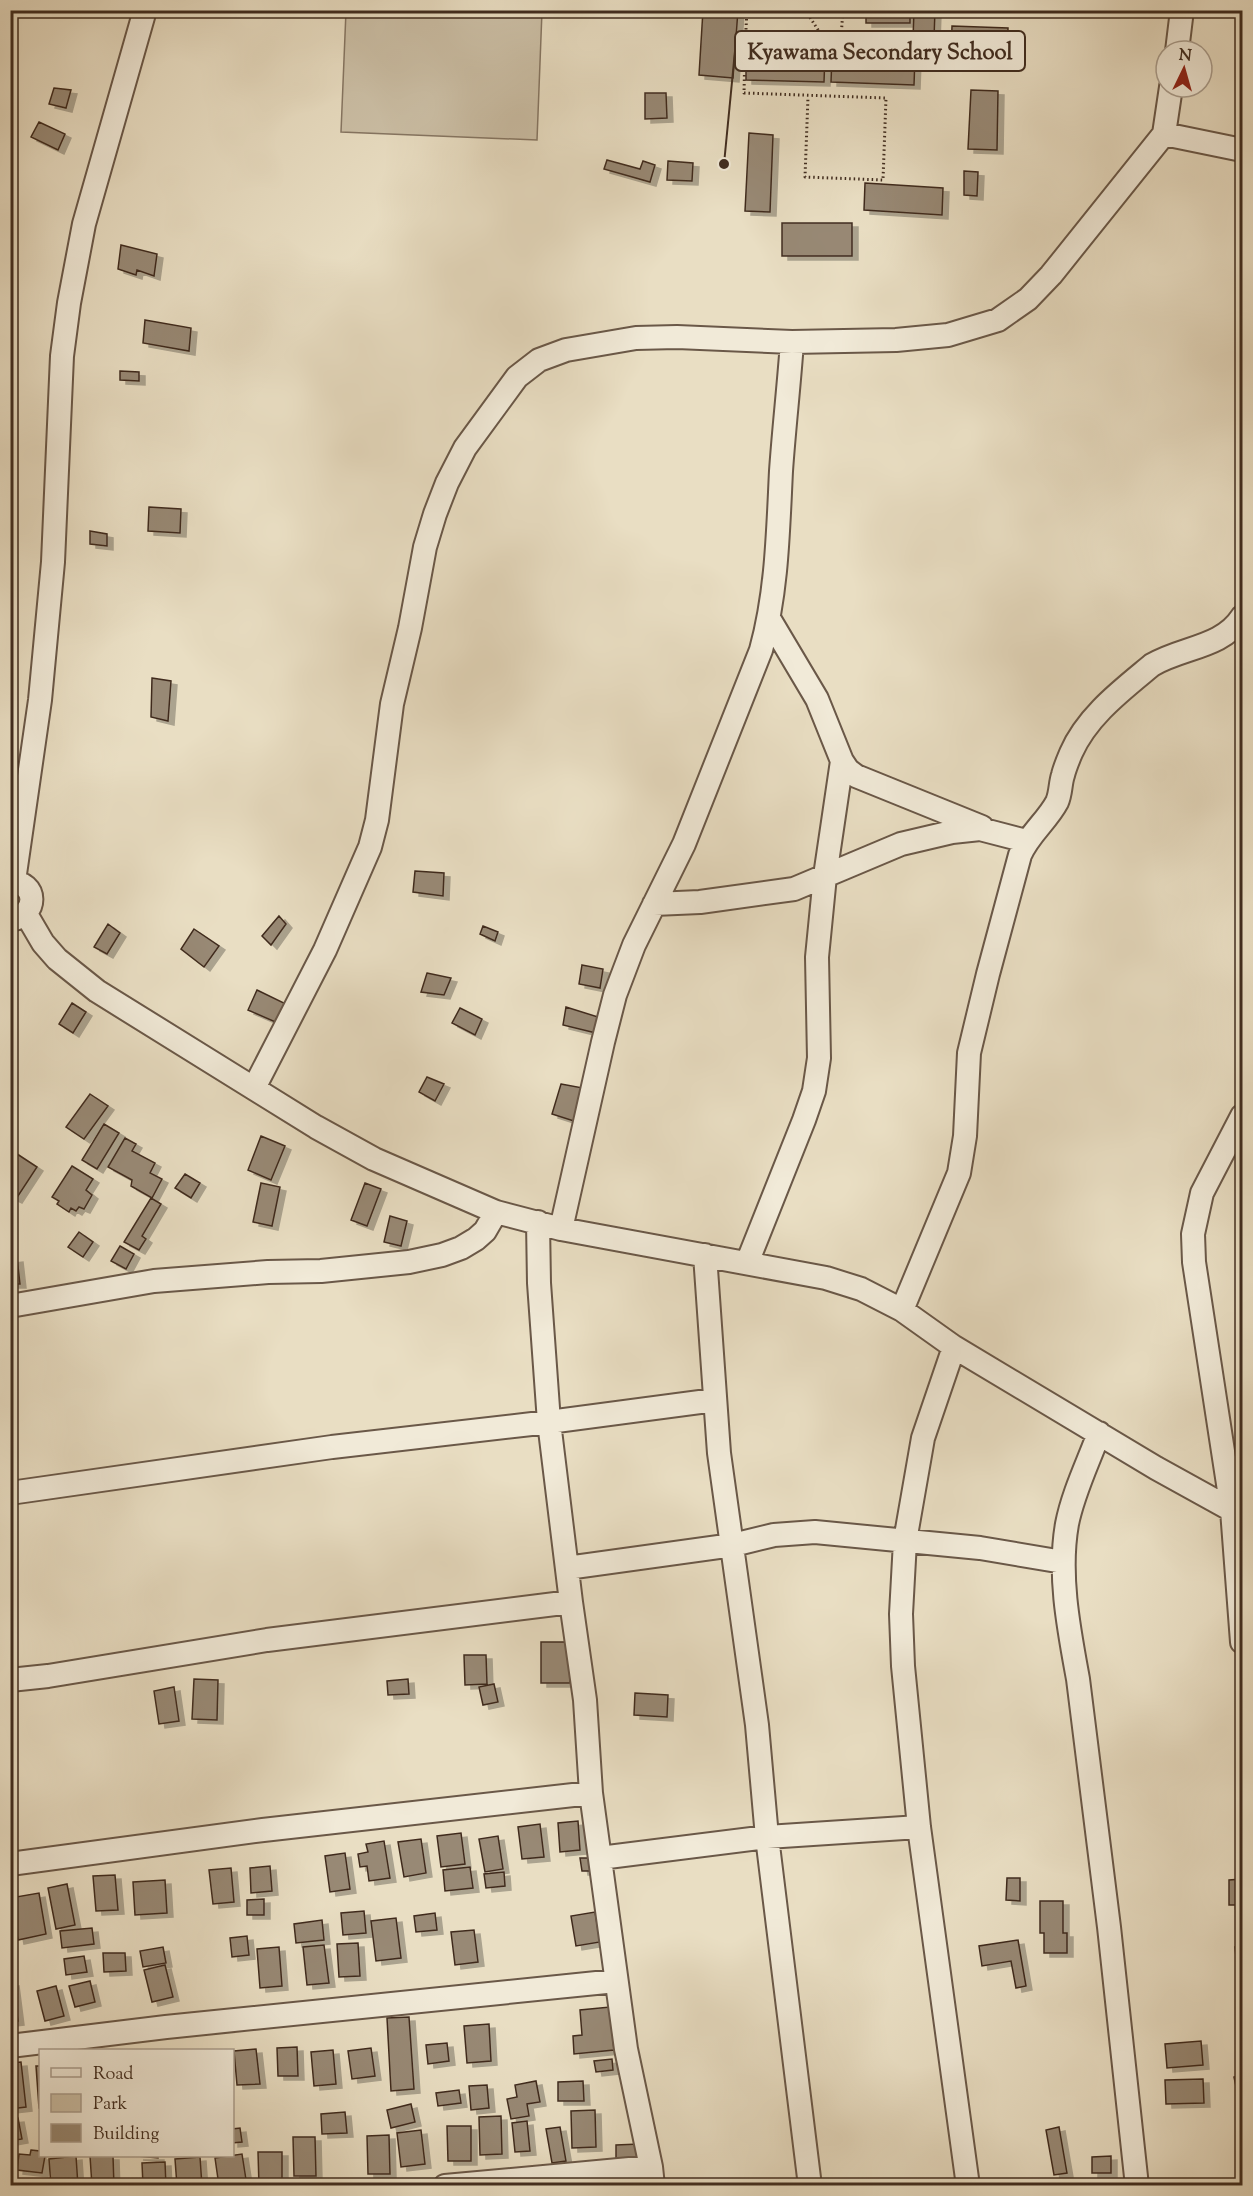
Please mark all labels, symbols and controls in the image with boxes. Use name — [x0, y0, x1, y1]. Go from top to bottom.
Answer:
callout: Kyawama Secondary School — [735, 31, 1025, 71]
text: Kyawama Secondary School — [747, 38, 1013, 70]
north arrow — [1154, 39, 1214, 99]
text: N — [1178, 45, 1193, 69]
legend — [39, 2049, 234, 2157]
text: Road — [93, 2062, 133, 2088]
text: Park — [93, 2092, 128, 2118]
text: Building — [93, 2122, 159, 2148]

